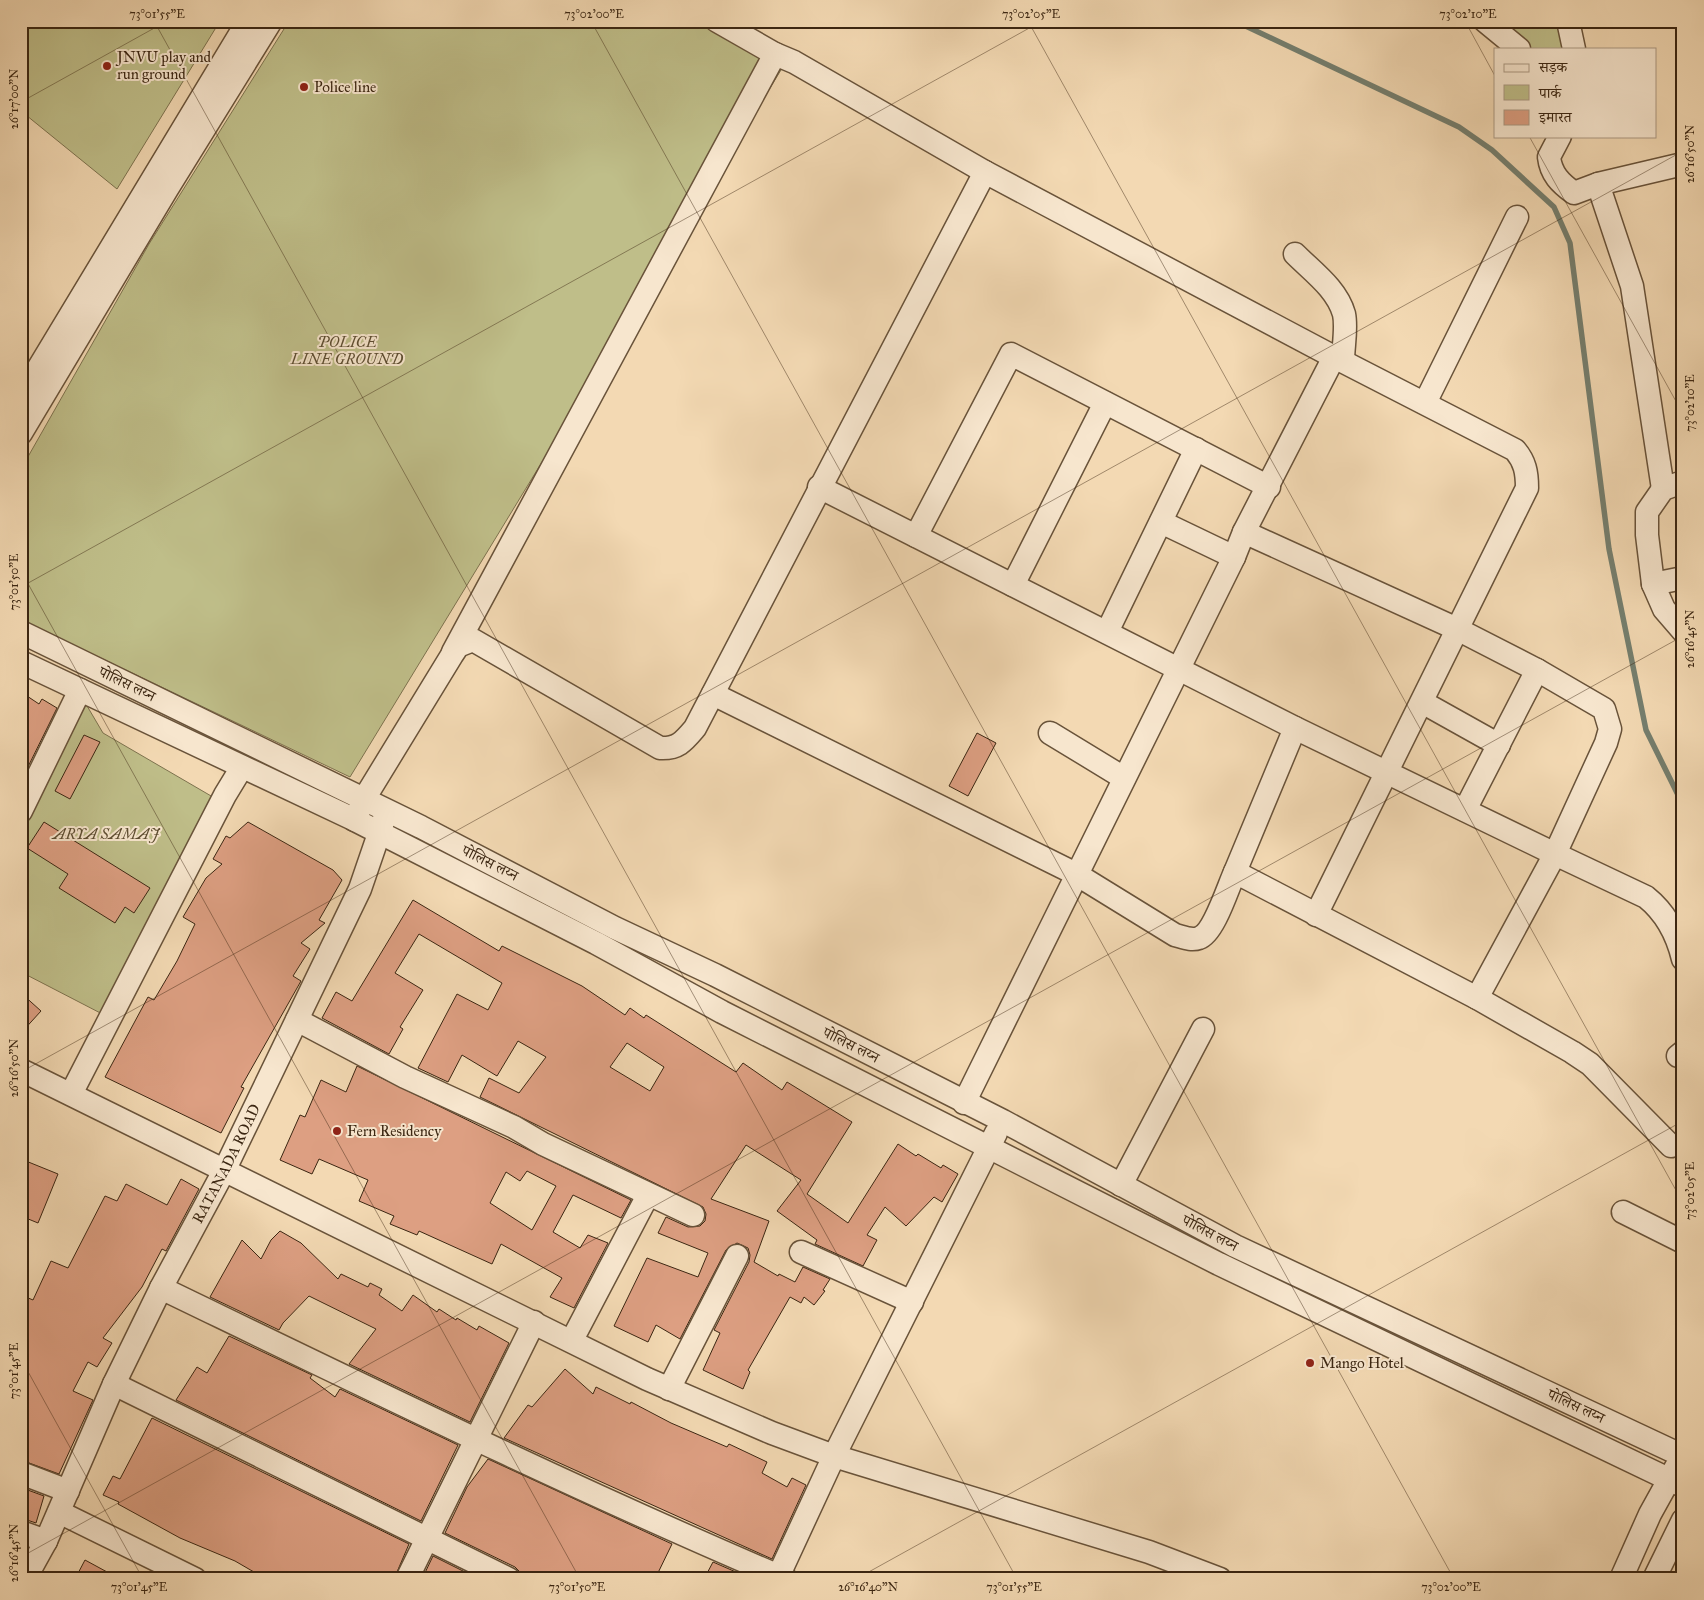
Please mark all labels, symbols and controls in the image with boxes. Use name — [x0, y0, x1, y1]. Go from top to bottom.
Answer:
text: 73°01'55"E — [129, 7, 185, 21]
text: 73°02'00"E — [564, 7, 624, 21]
text: 73°02'05"E — [1002, 7, 1060, 21]
text: 73°02'10"E — [1439, 7, 1497, 21]
place label: JNVU play and run ground — [115, 48, 212, 83]
legend — [1494, 48, 1656, 138]
text: सड़क — [1538, 58, 1568, 76]
marker: JNVU play and run ground — [101, 60, 113, 72]
text: 26°17'00"N — [7, 69, 21, 129]
place label: Police line — [314, 78, 376, 96]
marker: Police line — [298, 81, 310, 93]
text: पार्क — [1538, 84, 1562, 102]
text: इमारत — [1538, 108, 1573, 126]
text: 26°16'50"N — [1683, 125, 1697, 183]
park label: POLICE LINE GROUND — [290, 333, 403, 368]
text: 73°02'10"E — [1683, 374, 1697, 432]
text: 73°01'50"E — [7, 553, 21, 610]
text: 26°16'45"N — [1683, 610, 1697, 668]
street label: पोलिस लय्न — [95, 662, 159, 706]
park label: ARYA SAMAJ — [51, 825, 161, 843]
street label: पोलिस लय्न — [458, 841, 522, 885]
street label: पोलिस लय्न — [819, 1023, 883, 1067]
text: 26°16'50"N — [7, 1039, 21, 1097]
street label: RATANADA ROAD — [189, 1101, 264, 1226]
place label: Fern Residency — [347, 1122, 442, 1140]
marker: Fern Residency — [331, 1125, 343, 1137]
text: 73°02'05"E — [1683, 1162, 1697, 1220]
street label: पोलिस लय्न — [1178, 1210, 1242, 1256]
text: 73°01'45"E — [7, 1342, 21, 1399]
place label: Mango Hotel — [1320, 1354, 1405, 1372]
marker: Mango Hotel — [1304, 1357, 1316, 1369]
street label: पोलिस लय्न — [1544, 1385, 1609, 1428]
text: 26°16'45"N — [7, 1524, 21, 1582]
text: 73°01'45"E — [111, 1580, 168, 1594]
text: 73°01'50"E — [549, 1580, 606, 1594]
text: 26°16'40"N — [838, 1580, 898, 1594]
text: 73°01'55"E — [986, 1580, 1042, 1594]
text: 73°02'00"E — [1421, 1580, 1481, 1594]

